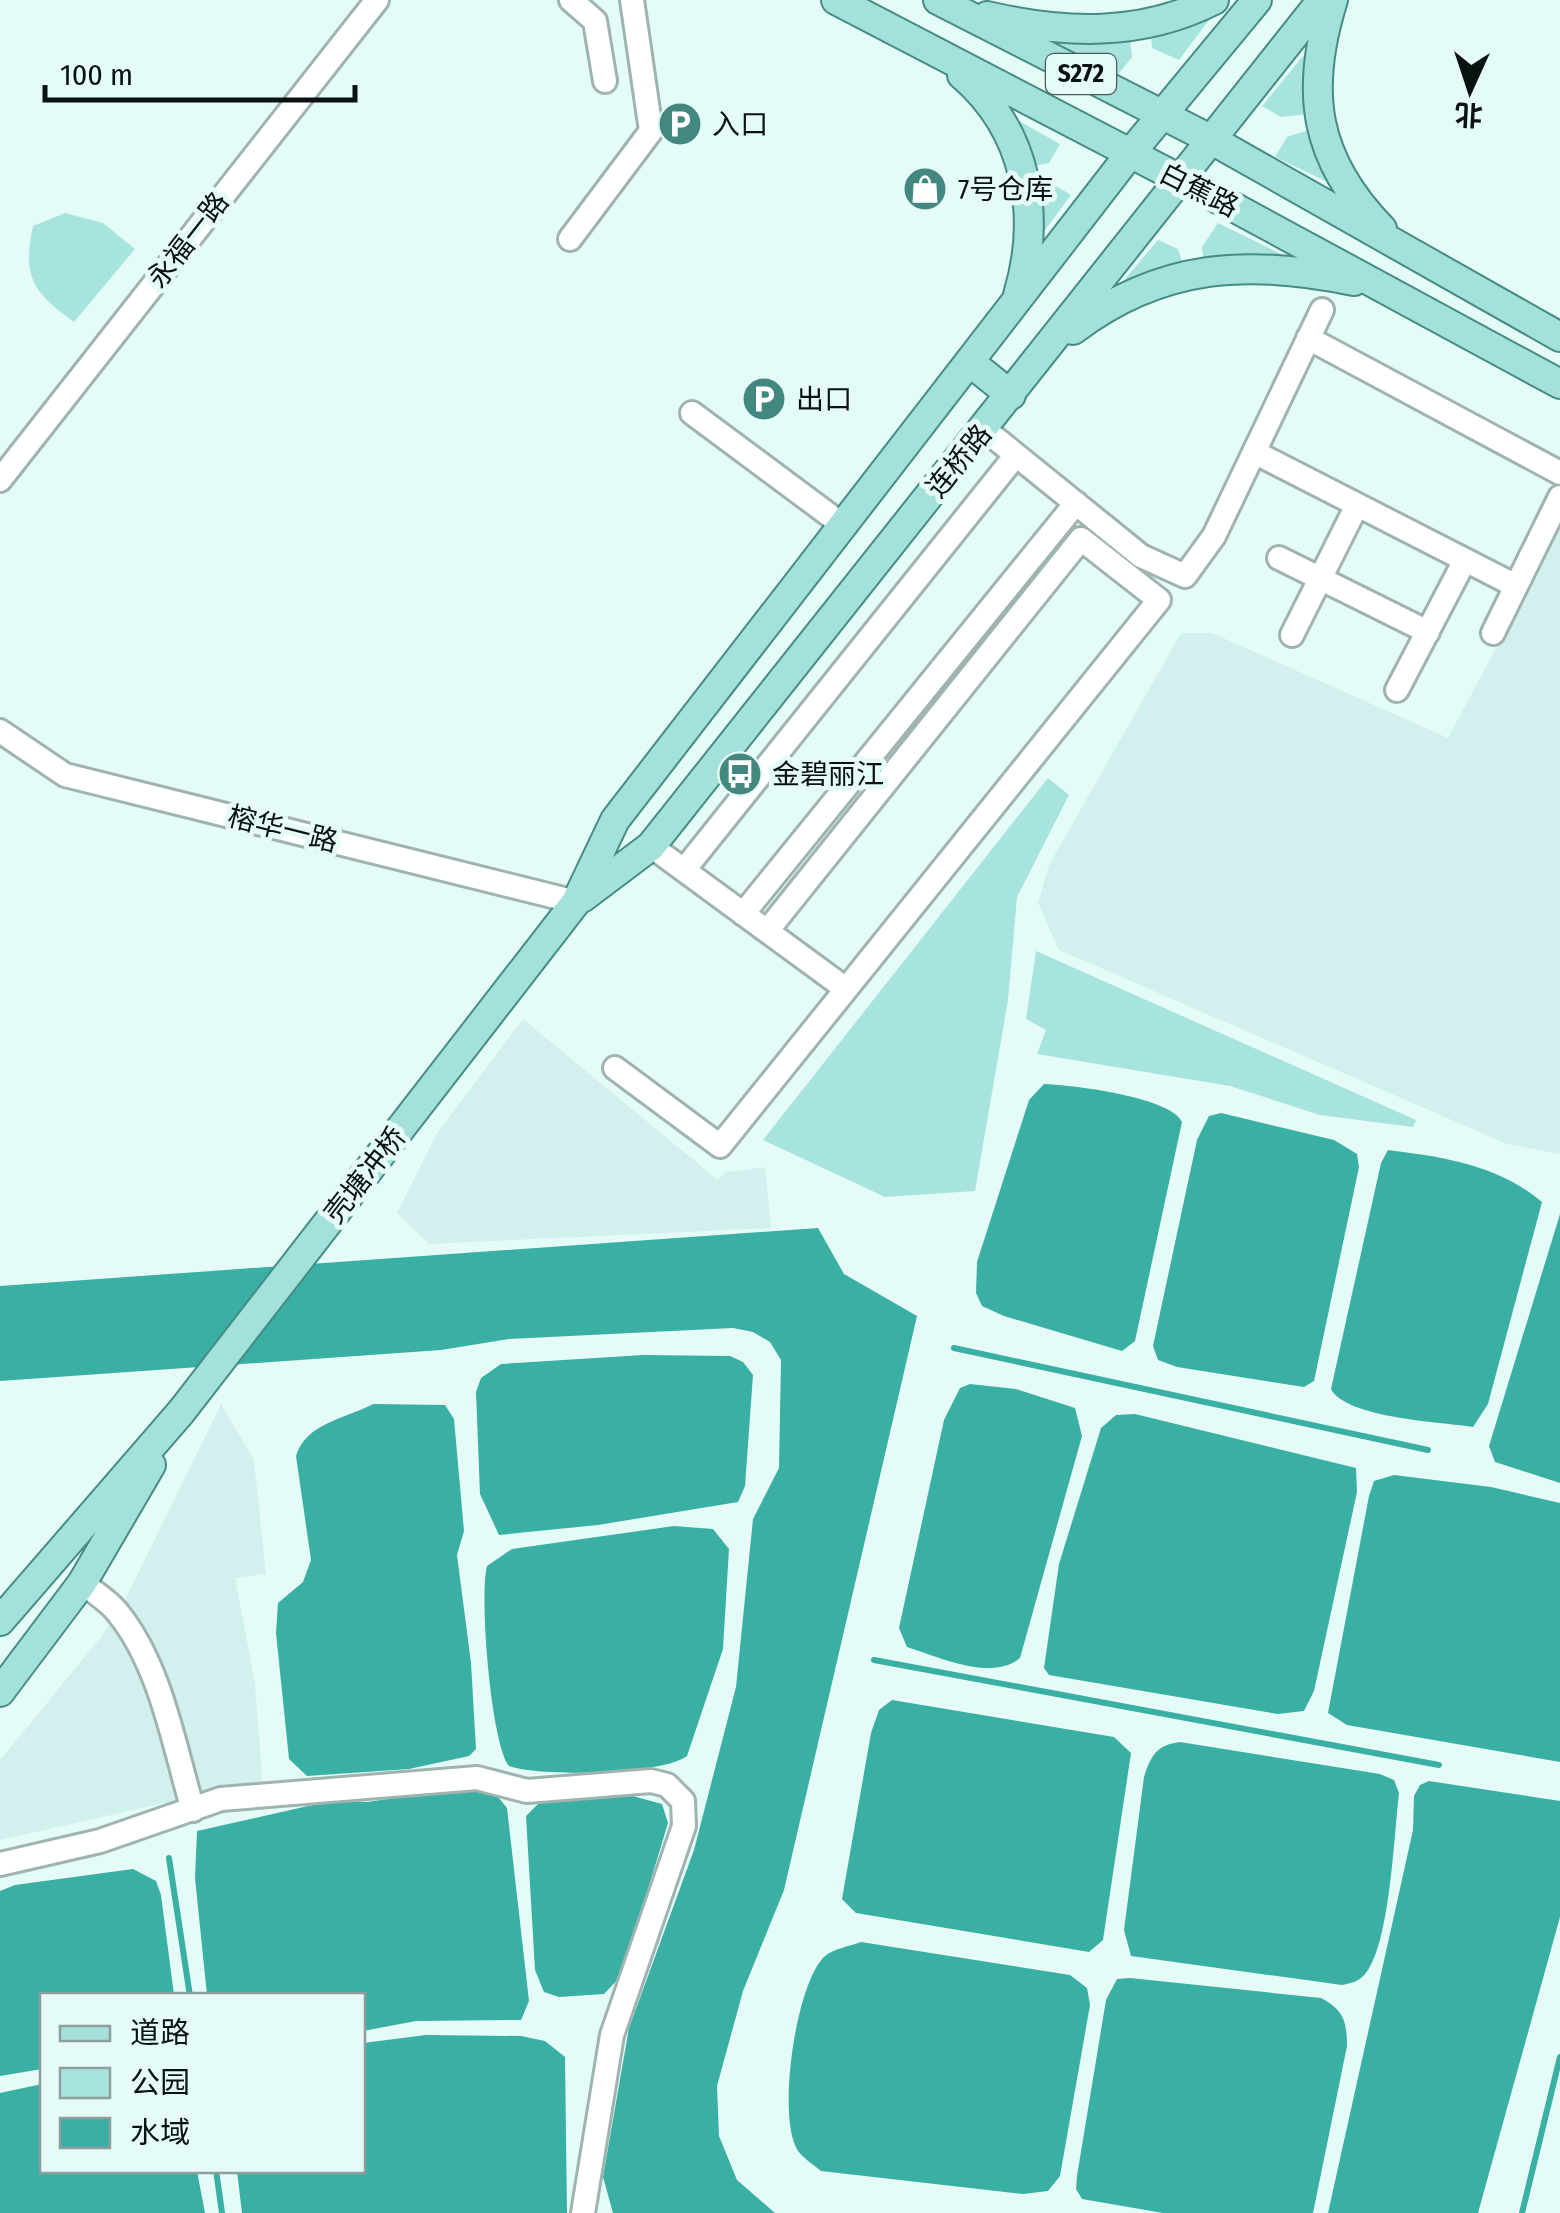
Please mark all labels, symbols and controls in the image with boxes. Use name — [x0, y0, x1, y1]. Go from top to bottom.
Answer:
scale bar — [45, 40, 355, 102]
north arrow — [1420, 40, 1520, 140]
road number: S272 — [1046, 54, 1116, 94]
text: 100 m — [60, 57, 133, 93]
text: 北 — [1454, 97, 1484, 132]
parking icon: 入口 — [657, 101, 703, 147]
place label: 入口 — [712, 108, 768, 141]
street label: 白蕉路 — [1154, 156, 1244, 224]
shop icon: 7号仓库 — [902, 166, 948, 212]
place label: 7号仓库 — [958, 173, 1053, 206]
street label: 永福一路 — [141, 186, 235, 294]
parking icon: 出口 — [741, 376, 787, 422]
place label: 出口 — [796, 383, 852, 416]
street label: 连桥路 — [920, 418, 998, 504]
bus stop icon: 金碧丽江 — [717, 751, 763, 797]
place label: 金碧丽江 — [772, 758, 884, 791]
street label: 榕华一路 — [225, 799, 341, 859]
street label: 壳塘冲桥 — [318, 1121, 412, 1229]
legend — [40, 1993, 365, 2173]
text: 道路 — [130, 2015, 190, 2051]
text: 公园 — [130, 2065, 190, 2101]
text: 水域 — [130, 2115, 190, 2151]

